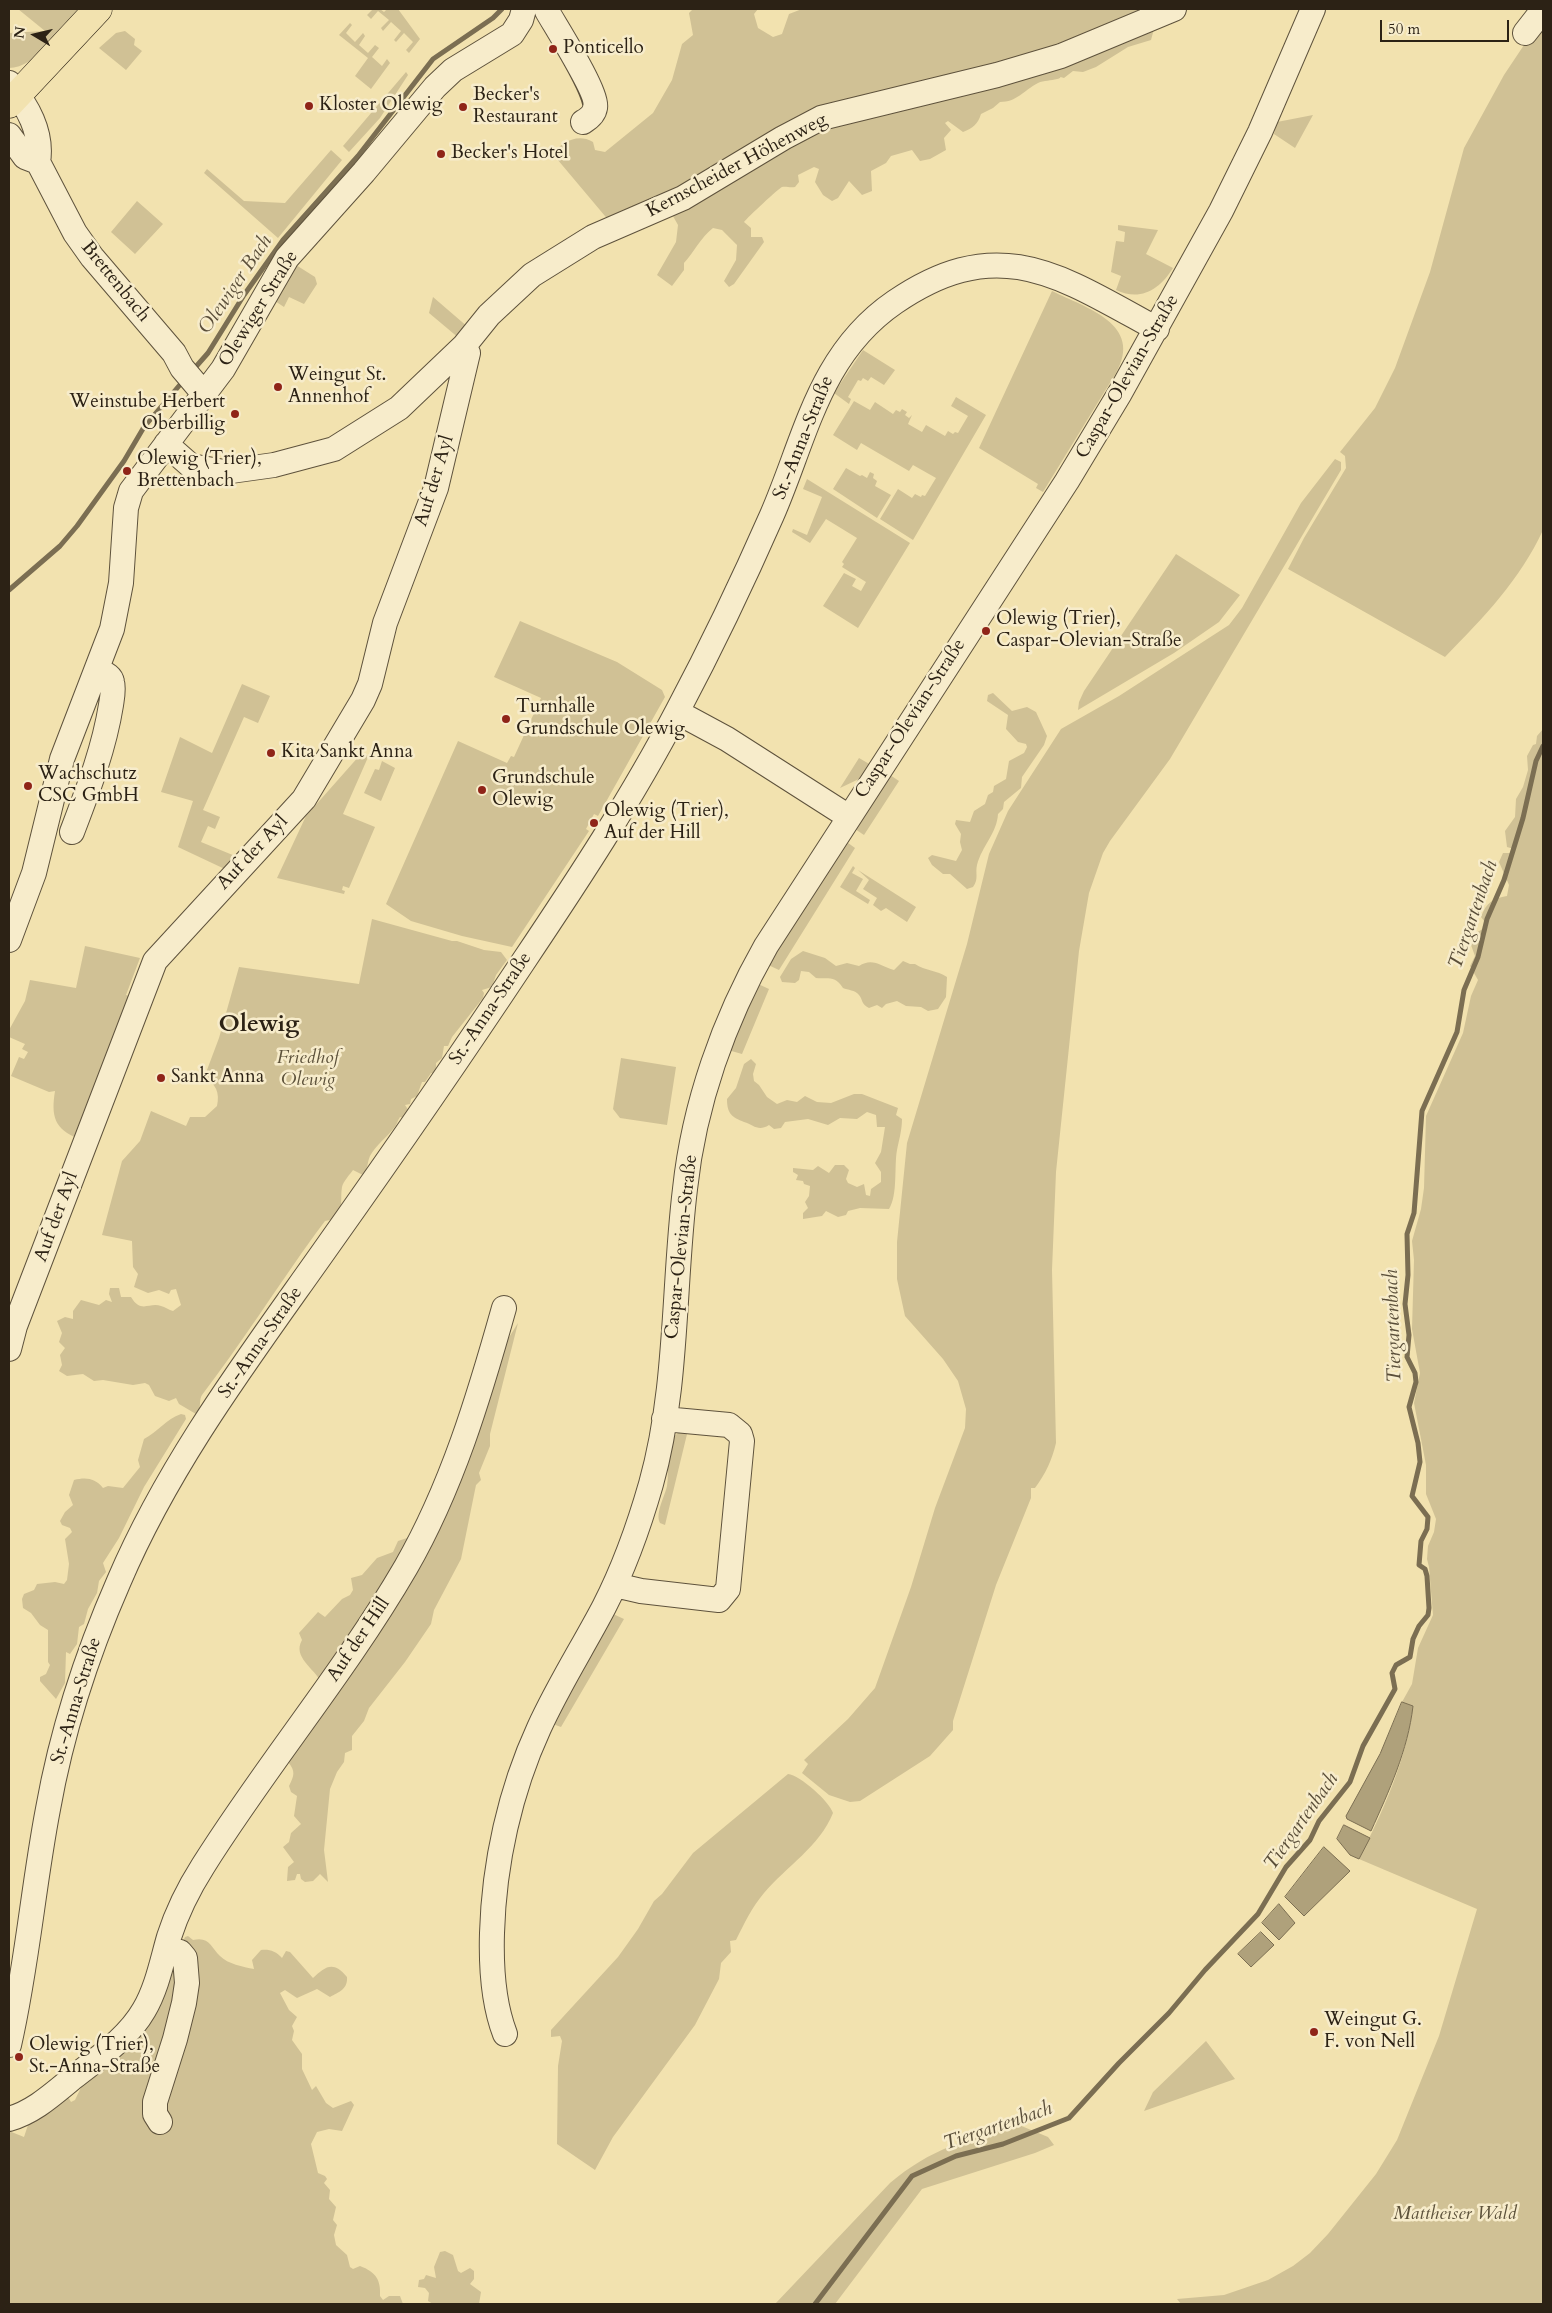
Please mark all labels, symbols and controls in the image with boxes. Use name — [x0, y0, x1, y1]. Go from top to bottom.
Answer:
north arrow — [10, 10, 60, 60]
scale bar — [1382, 10, 1511, 42]
text: 50 m — [1388, 19, 1420, 39]
text: N — [9, 25, 30, 40]
place label: Ponticello — [563, 38, 644, 60]
marker: Ponticello — [547, 43, 559, 55]
place label: Becker's Restaurant — [473, 85, 558, 129]
place label: Kloster Olewig — [319, 95, 442, 117]
marker: Kloster Olewig — [303, 100, 315, 112]
marker: Becker's Restaurant — [457, 101, 469, 113]
street label: Kernscheider Höhenweg — [643, 109, 831, 223]
place label: Becker's Hotel — [451, 143, 568, 165]
marker: Becker's Hotel — [435, 148, 447, 160]
water label: Olewiger Bach — [194, 231, 278, 339]
street label: Brettenbach — [75, 237, 155, 327]
street label: Olewiger Straße — [214, 247, 304, 371]
street label: Caspar-Olevian-Straße — [1072, 291, 1184, 463]
place label: Weingut St. Annenhof — [288, 365, 386, 409]
street label: St.-Anna-Straße — [769, 373, 839, 503]
marker: Weingut St. Annenhof — [272, 381, 284, 393]
place label: Weinstube Herbert Oberbillig — [69, 392, 225, 436]
marker: Weinstube Herbert Oberbillig — [229, 408, 241, 420]
street label: Auf der Ayl — [410, 433, 460, 529]
place label: Olewig (Trier), Brettenbach — [137, 449, 262, 493]
marker: Olewig (Trier), Brettenbach — [121, 465, 133, 477]
place label: Olewig (Trier), Caspar-Olevian-Straße — [996, 609, 1182, 653]
marker: Olewig (Trier), Caspar-Olevian-Straße — [980, 625, 992, 637]
street label: Caspar-Olevian-Straße — [851, 635, 971, 803]
place label: Turnhalle Grundschule Olewig — [516, 697, 685, 741]
marker: Turnhalle Grundschule Olewig — [500, 713, 512, 725]
place label: Kita Sankt Anna — [281, 742, 413, 764]
marker: Kita Sankt Anna — [265, 747, 277, 759]
place label: Wachschutz CSC GmbH — [38, 764, 139, 808]
place label: Grundschule Olewig — [492, 768, 595, 812]
marker: Wachschutz CSC GmbH — [22, 780, 34, 792]
marker: Grundschule Olewig — [476, 784, 488, 796]
place label: Olewig (Trier), Auf der Hill — [604, 801, 729, 845]
street label: Auf der Ayl — [213, 811, 293, 895]
marker: Olewig (Trier), Auf der Hill — [588, 817, 600, 829]
water label: Tiergartenbach — [1444, 858, 1504, 972]
street label: St.-Anna-Straße — [445, 948, 537, 1070]
district label: Olewig — [219, 1011, 299, 1039]
park label: Friedhof Olewig — [277, 1048, 339, 1092]
place label: Sankt Anna — [171, 1067, 264, 1089]
marker: Sankt Anna — [155, 1072, 167, 1084]
street label: Caspar-Olevian-Straße — [661, 1153, 703, 1341]
street label: Auf der Ayl — [30, 1169, 84, 1265]
water label: Tiergartenbach — [1380, 1269, 1408, 1383]
street label: St.-Anna-Straße — [214, 1283, 308, 1403]
street label: Auf der Hill — [323, 1594, 395, 1686]
street label: St.-Anna-Straße — [47, 1635, 107, 1767]
water label: Tiergartenbach — [1260, 1769, 1344, 1875]
place label: Weingut G. F. von Nell — [1324, 2010, 1422, 2054]
marker: Weingut G. F. von Nell — [1308, 2026, 1320, 2038]
place label: Olewig (Trier), St.-Anna-Straße — [29, 2035, 160, 2079]
marker: Olewig (Trier), St.-Anna-Straße — [13, 2051, 25, 2063]
water label: Tiergartenbach — [941, 2097, 1055, 2157]
park label: Mattheiser Wald — [1393, 2204, 1517, 2226]

